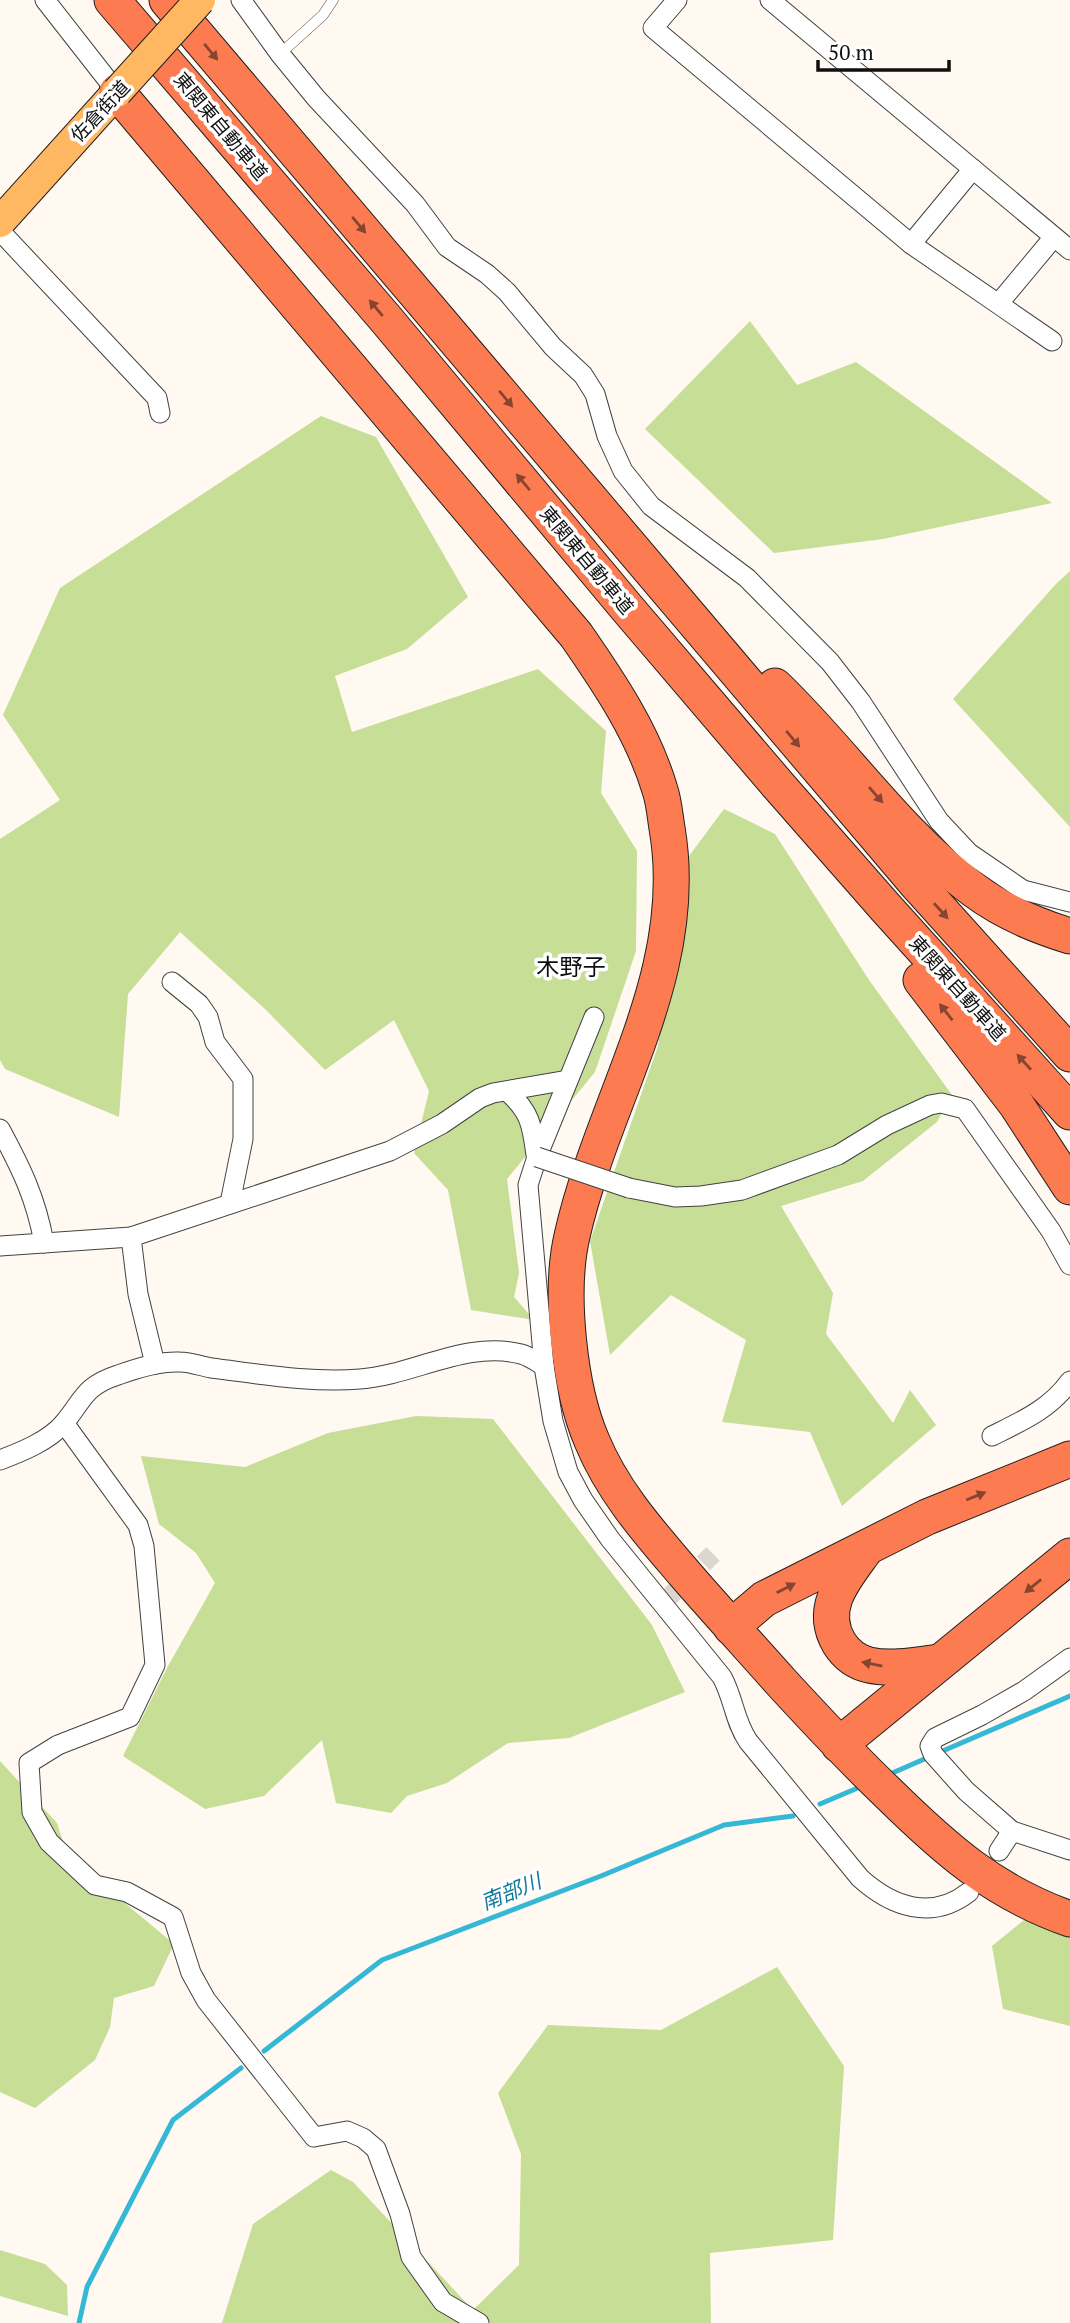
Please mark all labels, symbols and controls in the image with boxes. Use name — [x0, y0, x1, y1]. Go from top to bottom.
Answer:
scale bar — [818, 28, 949, 72]
text: 50 m — [828, 38, 874, 66]
one-way arrow — [203, 43, 219, 61]
street label: 東関東自動車道 — [169, 67, 274, 185]
street label: 佐倉街道 — [65, 74, 135, 147]
one-way arrow — [351, 217, 366, 234]
one-way arrow — [369, 299, 384, 316]
one-way arrow — [498, 390, 513, 407]
one-way arrow — [515, 473, 530, 491]
street label: 東関東自動車道 — [535, 501, 640, 619]
one-way arrow — [785, 730, 800, 747]
one-way arrow — [868, 787, 883, 804]
one-way arrow — [933, 902, 949, 920]
street label: 東関東自動車道 — [905, 930, 1012, 1045]
district label: 木野子 — [537, 951, 606, 982]
one-way arrow — [939, 1003, 954, 1020]
one-way arrow — [1016, 1053, 1032, 1071]
one-way arrow — [966, 1491, 987, 1502]
one-way arrow — [1024, 1579, 1042, 1594]
one-way arrow — [776, 1582, 796, 1593]
one-way arrow — [861, 1659, 883, 1670]
water label: 南部川 — [476, 1866, 547, 1916]

